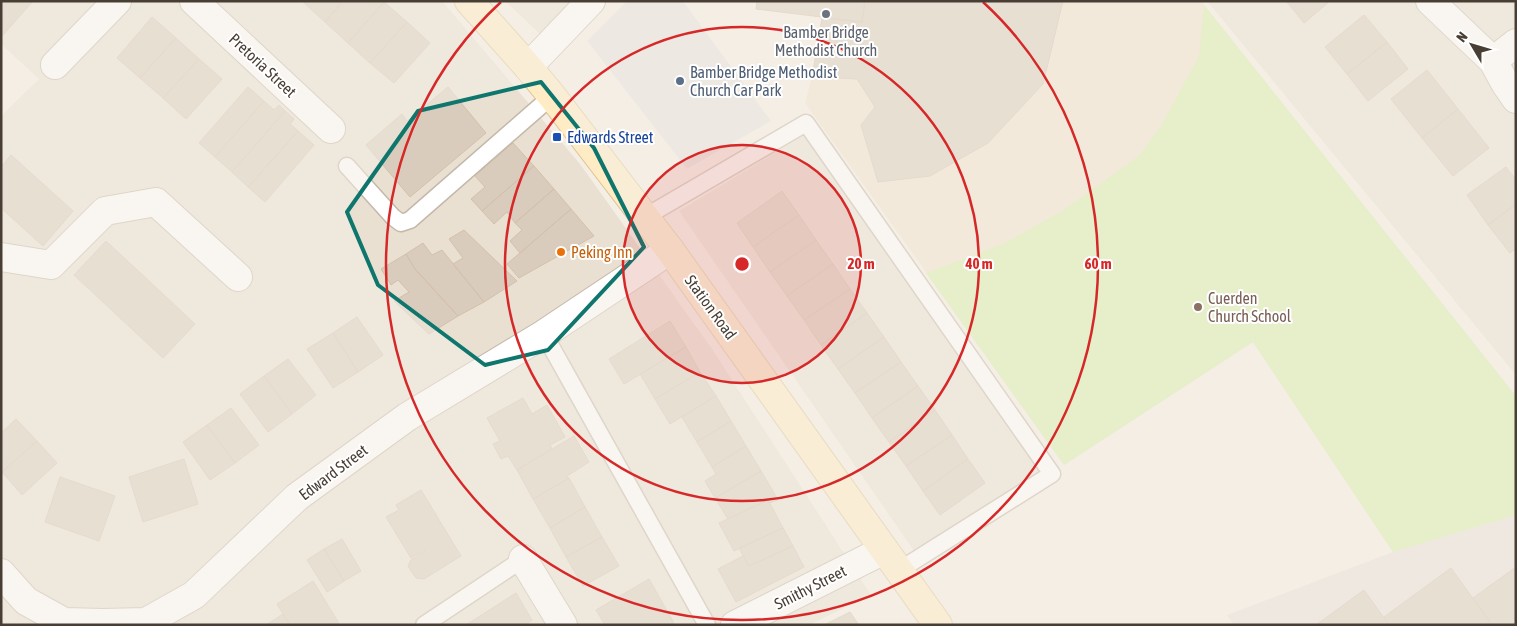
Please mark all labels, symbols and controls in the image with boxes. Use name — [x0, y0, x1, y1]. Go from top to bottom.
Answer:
marker: Bamber Bridge Methodist Church — [820, 8, 832, 20]
north arrow — [1447, 20, 1497, 70]
place label: Bamber Bridge Methodist Church — [775, 23, 877, 59]
street label: Pretoria Street — [226, 29, 300, 101]
text: N — [1453, 29, 1471, 45]
place label: Bamber Bridge Methodist Church Car Park — [690, 63, 838, 99]
marker: Bamber Bridge Methodist Church Car Park — [674, 75, 686, 87]
place label: Edwards Street — [567, 128, 654, 146]
marker: Edwards Street — [551, 131, 563, 143]
place label: Peking Inn — [571, 243, 633, 262]
marker: Peking Inn — [555, 246, 567, 258]
centre of rings — [733, 255, 751, 273]
text: 20 m — [848, 255, 875, 272]
text: 40 m — [965, 255, 993, 272]
text: 60 m — [1085, 255, 1112, 272]
street label: Station Road — [682, 271, 740, 343]
place label: Cuerden Church School — [1208, 289, 1292, 325]
marker: Cuerden Church School — [1192, 301, 1204, 313]
street label: Edward Street — [295, 440, 371, 504]
street label: Smithy Street — [771, 561, 850, 614]

